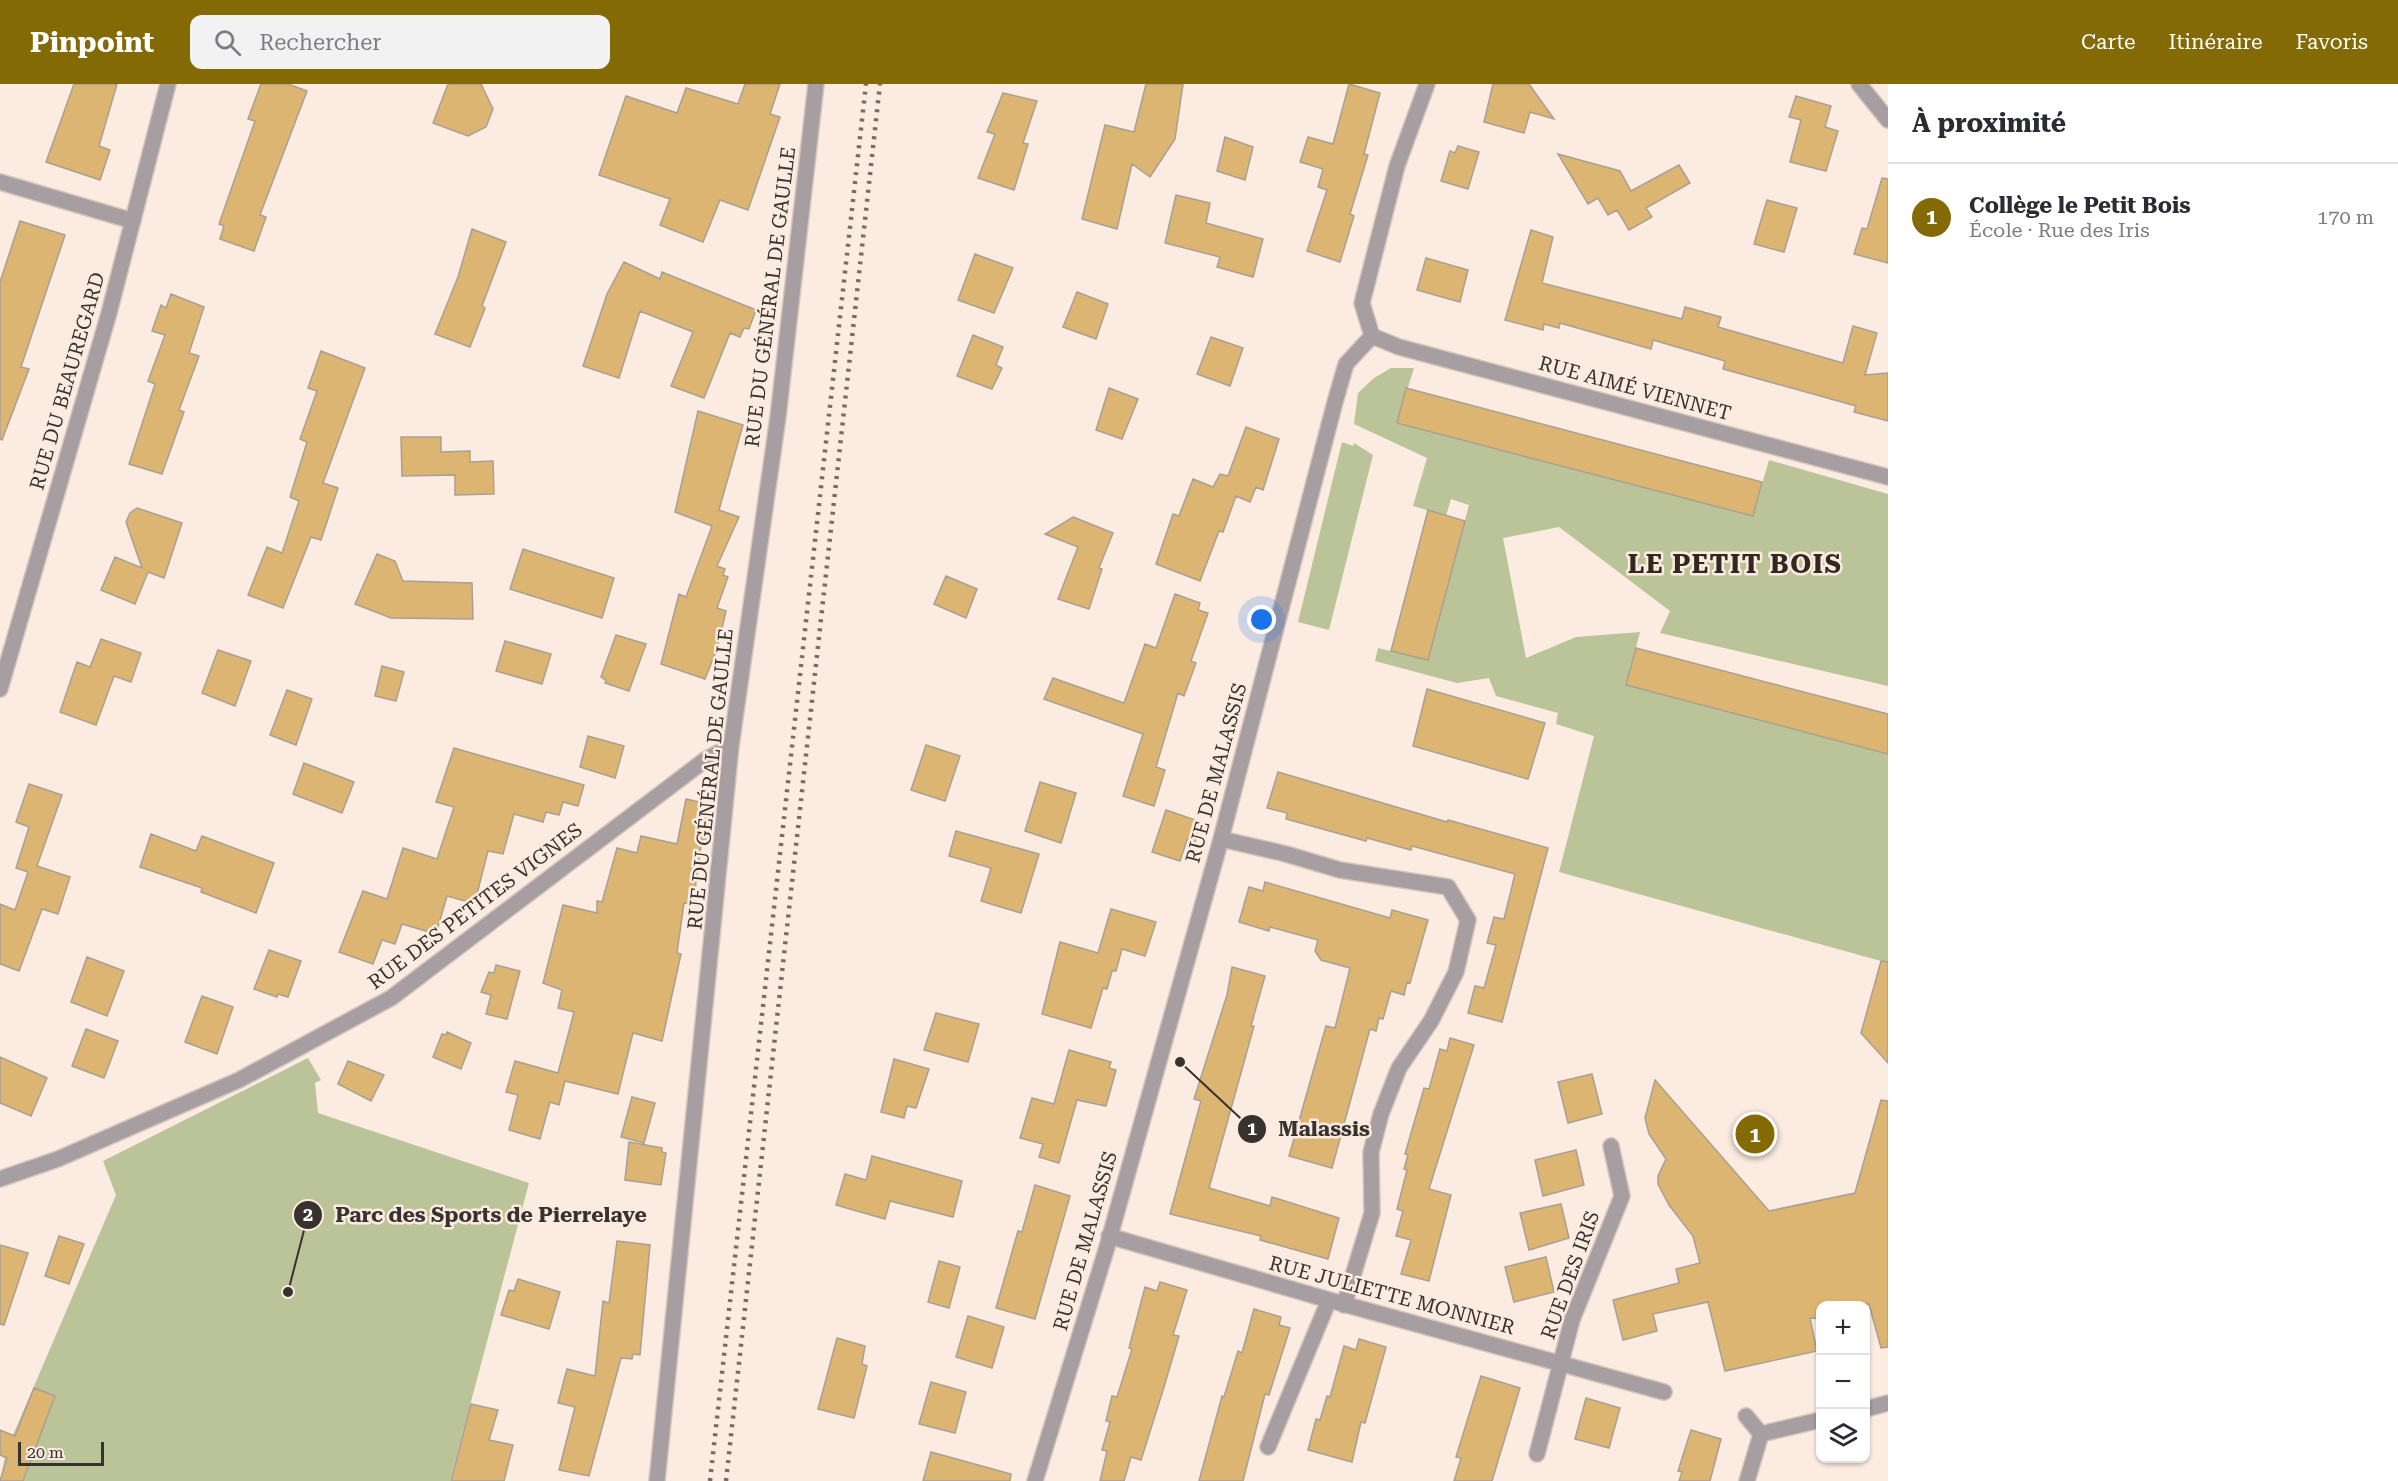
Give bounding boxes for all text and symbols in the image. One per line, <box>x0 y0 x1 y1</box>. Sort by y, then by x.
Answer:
search box <box>190 15 610 69</box>
text: Pinpoint <box>30 26 154 59</box>
icon: search <box>211 26 244 59</box>
text: Rechercher <box>259 30 381 55</box>
text: Carte <box>2081 30 2136 54</box>
text: Itinéraire <box>2169 30 2263 54</box>
text: Favoris <box>2296 30 2368 54</box>
text: À proximité <box>1912 108 2066 138</box>
street label: RUE DU GÉNÉRAL DE GAULLE <box>740 145 800 449</box>
text: Collège le Petit Bois <box>1969 193 2191 218</box>
text: 1 <box>1926 205 1937 229</box>
text: 170 m <box>2317 205 2374 229</box>
text: École · Rue des Iris <box>1969 218 2150 242</box>
street label: RUE DU BEAUREGARD <box>24 269 110 493</box>
street label: RUE AIMÉ VIENNET <box>1536 351 1734 425</box>
district label: LE PETIT BOIS <box>1628 549 1842 579</box>
your location <box>1247 605 1276 634</box>
street label: RUE DU GÉNÉRAL DE GAULLE <box>682 627 738 931</box>
street label: RUE DE MALASSIS <box>1180 680 1252 866</box>
street label: RUE DES PETITES VIGNES <box>363 818 587 994</box>
callout: Malassis <box>1237 1109 1382 1148</box>
pin: 1 <box>1736 1112 1774 1156</box>
text: Malassis <box>1278 1117 1370 1141</box>
text: 1 <box>1247 1118 1257 1139</box>
street label: RUE DE MALASSIS <box>1048 1149 1122 1333</box>
callout: Parc des Sports de Pierrelaye <box>293 1195 659 1234</box>
text: Parc des Sports de Pierrelaye <box>335 1203 647 1227</box>
text: 2 <box>303 1204 313 1225</box>
street label: RUE DES IRIS <box>1536 1208 1604 1342</box>
street label: RUE JULIETTE MONNIER <box>1266 1251 1518 1339</box>
map controls <box>1816 1301 1870 1463</box>
button: + <box>1816 1301 1870 1355</box>
button: − <box>1816 1355 1870 1409</box>
button: layers <box>1816 1409 1870 1463</box>
scale bar <box>18 1439 104 1466</box>
text: 20 m <box>27 1443 64 1462</box>

